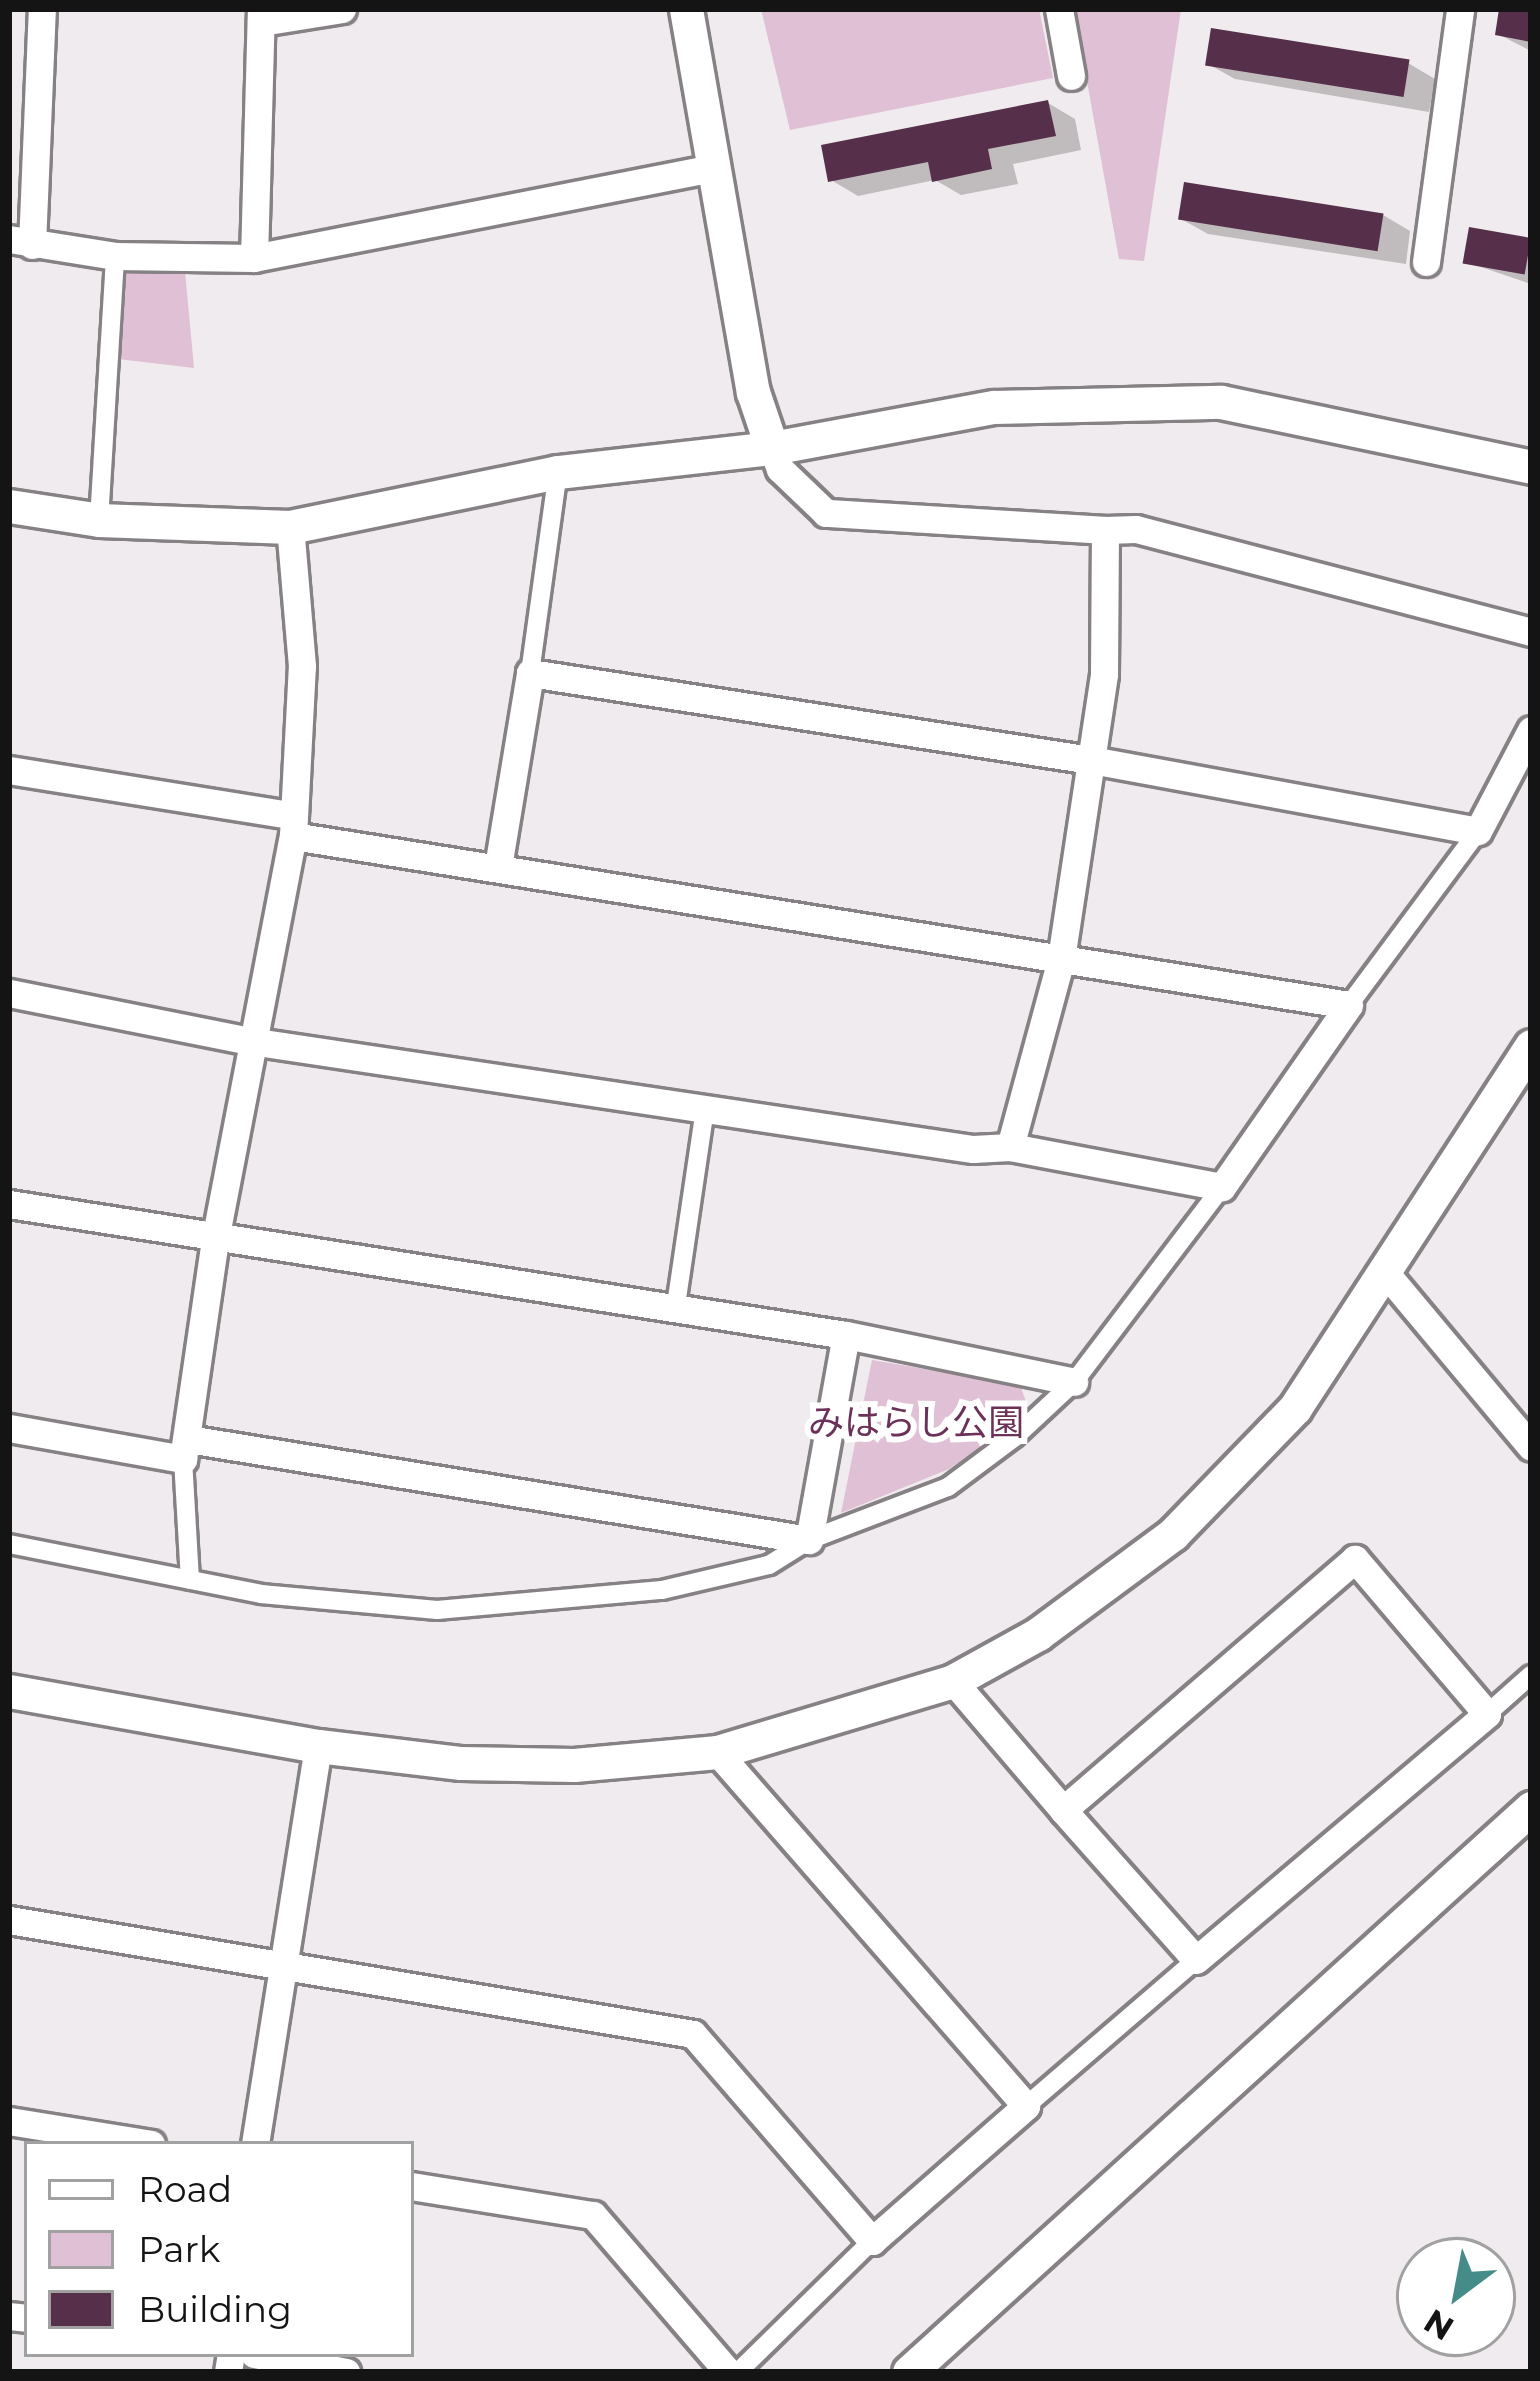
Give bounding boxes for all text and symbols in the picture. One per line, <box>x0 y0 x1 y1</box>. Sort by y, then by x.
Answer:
park label: みはらし公園 <box>808 1401 1024 1445</box>
legend <box>24 2141 414 2357</box>
text: Road <box>138 2167 232 2211</box>
text: Park <box>138 2227 220 2271</box>
north arrow <box>1396 2237 1516 2357</box>
text: Building <box>138 2287 292 2331</box>
text: N <box>1417 2301 1460 2349</box>

